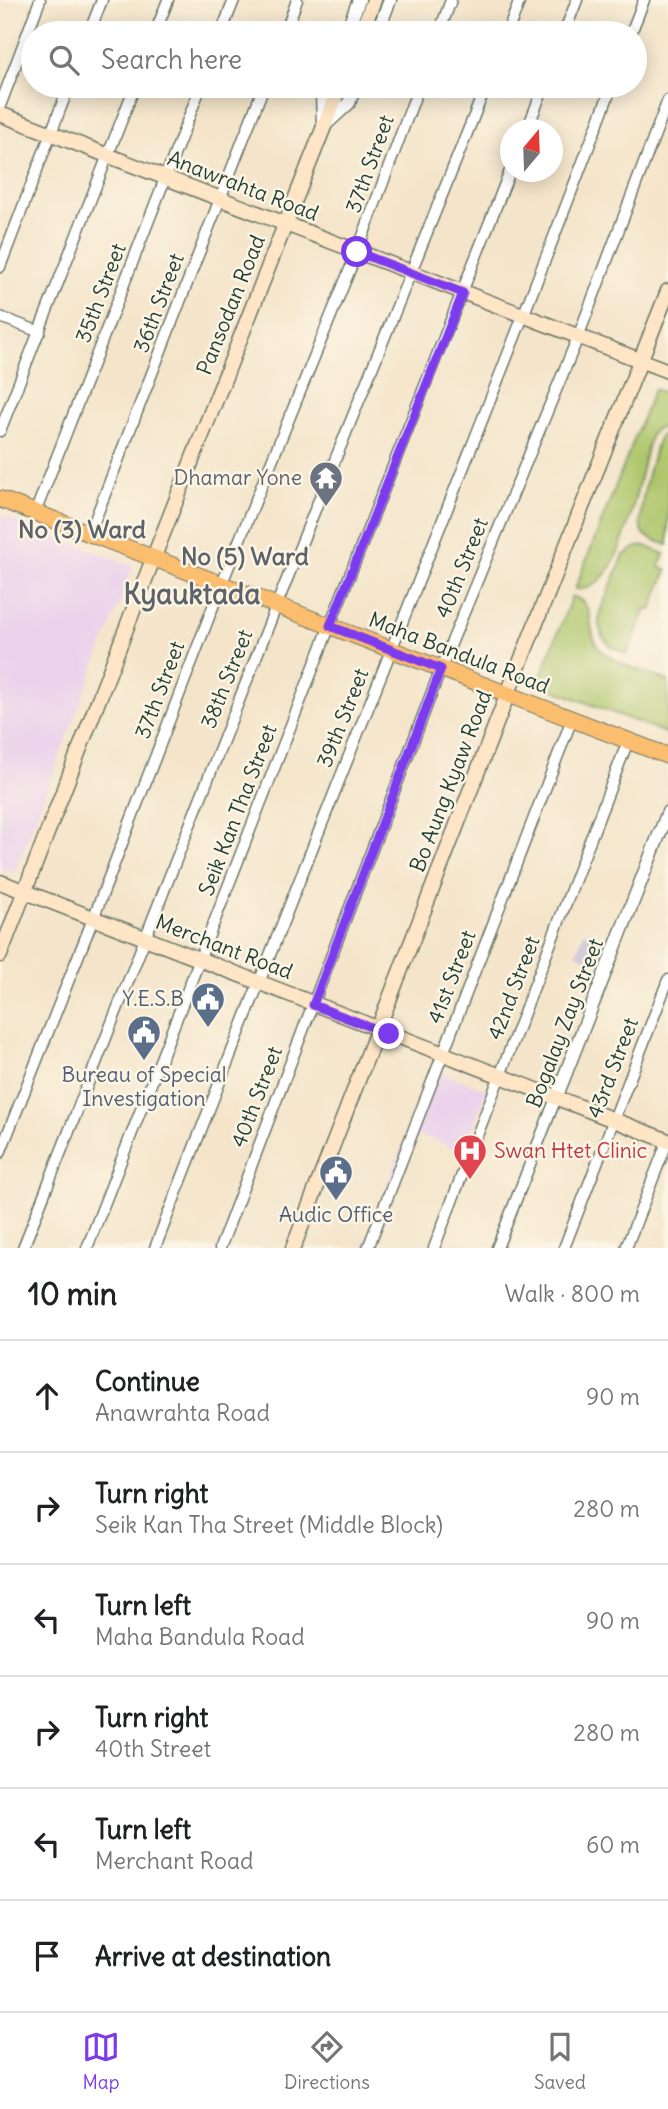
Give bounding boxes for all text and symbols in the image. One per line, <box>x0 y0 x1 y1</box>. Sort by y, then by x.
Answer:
search box <box>21 21 647 98</box>
icon: search <box>45 41 83 79</box>
text: Search here <box>101 43 242 76</box>
street label: 37th Street <box>339 111 400 217</box>
north arrow <box>500 119 563 182</box>
street label: Anawrahta Road <box>164 144 323 227</box>
street label: Pansodan Road <box>190 231 271 379</box>
route start <box>341 236 372 267</box>
street label: 35th Street <box>69 239 132 346</box>
street label: 36th Street <box>127 249 190 356</box>
temple icon: Dhamar Yone <box>307 459 345 508</box>
place label: Dhamar Yone <box>174 464 302 491</box>
district label: No (3) Ward <box>18 514 146 544</box>
street label: 40th Street <box>429 514 494 622</box>
district label: No (5) Ward <box>181 541 309 571</box>
district label: Kyauktada <box>123 576 261 612</box>
street label: Maha Bandula Road <box>365 606 553 699</box>
street label: 38th Street <box>194 625 259 732</box>
street label: 37th Street <box>129 637 190 742</box>
street label: 39th Street <box>310 664 375 771</box>
street label: Bo Aung Kyaw Road <box>403 686 498 876</box>
street label: Seik Kan Tha Street <box>192 720 283 899</box>
street label: Merchant Road <box>152 908 297 985</box>
street label: 41st Street <box>421 926 482 1027</box>
street label: 42nd Street <box>481 932 546 1044</box>
street label: Bogalay Zay Street <box>520 934 609 1111</box>
public building icon: Y.E.S.B <box>189 980 227 1029</box>
place label: Y.E.S.B <box>123 985 184 1012</box>
public building icon: Bureau of Special Investigation <box>125 1013 163 1062</box>
street label: 43rd Street <box>581 1014 644 1122</box>
route end <box>373 1018 404 1049</box>
street label: 40th Street <box>225 1042 288 1151</box>
place label: Bureau of Special Investigation <box>61 1061 227 1112</box>
hospital icon: Swan Htet Clinic <box>451 1132 489 1181</box>
place label: Swan Htet Clinic <box>494 1137 647 1164</box>
public building icon: Audic Office <box>317 1153 355 1202</box>
place label: Audic Office <box>279 1201 393 1228</box>
text: 10 min <box>28 1275 117 1313</box>
text: Walk · 800 m <box>505 1279 640 1308</box>
text: Continue <box>95 1365 200 1398</box>
icon: ahead <box>28 1377 66 1415</box>
text: 90 m <box>586 1382 640 1411</box>
text: Anawrahta Road <box>95 1398 270 1427</box>
text: Turn right <box>95 1477 208 1510</box>
icon: right <box>28 1489 66 1527</box>
text: 280 m <box>573 1494 640 1523</box>
text: Seik Kan Tha Street (Middle Block) <box>95 1510 443 1539</box>
text: Turn left <box>95 1589 191 1622</box>
icon: left <box>28 1601 66 1639</box>
text: 90 m <box>586 1606 640 1635</box>
text: Maha Bandula Road <box>95 1622 305 1651</box>
text: Turn right <box>95 1701 208 1734</box>
icon: right <box>28 1713 66 1751</box>
text: 280 m <box>573 1718 640 1747</box>
text: 40th Street <box>95 1734 211 1763</box>
text: Turn left <box>95 1813 191 1846</box>
icon: left <box>28 1825 66 1863</box>
text: 60 m <box>586 1830 640 1859</box>
text: Merchant Road <box>95 1846 253 1875</box>
icon: arrive <box>28 1937 66 1975</box>
text: Arrive at destination <box>95 1940 331 1973</box>
tab: Map <box>82 2028 120 2094</box>
tab: Directions <box>284 2028 370 2094</box>
tab: Saved <box>534 2028 586 2094</box>

